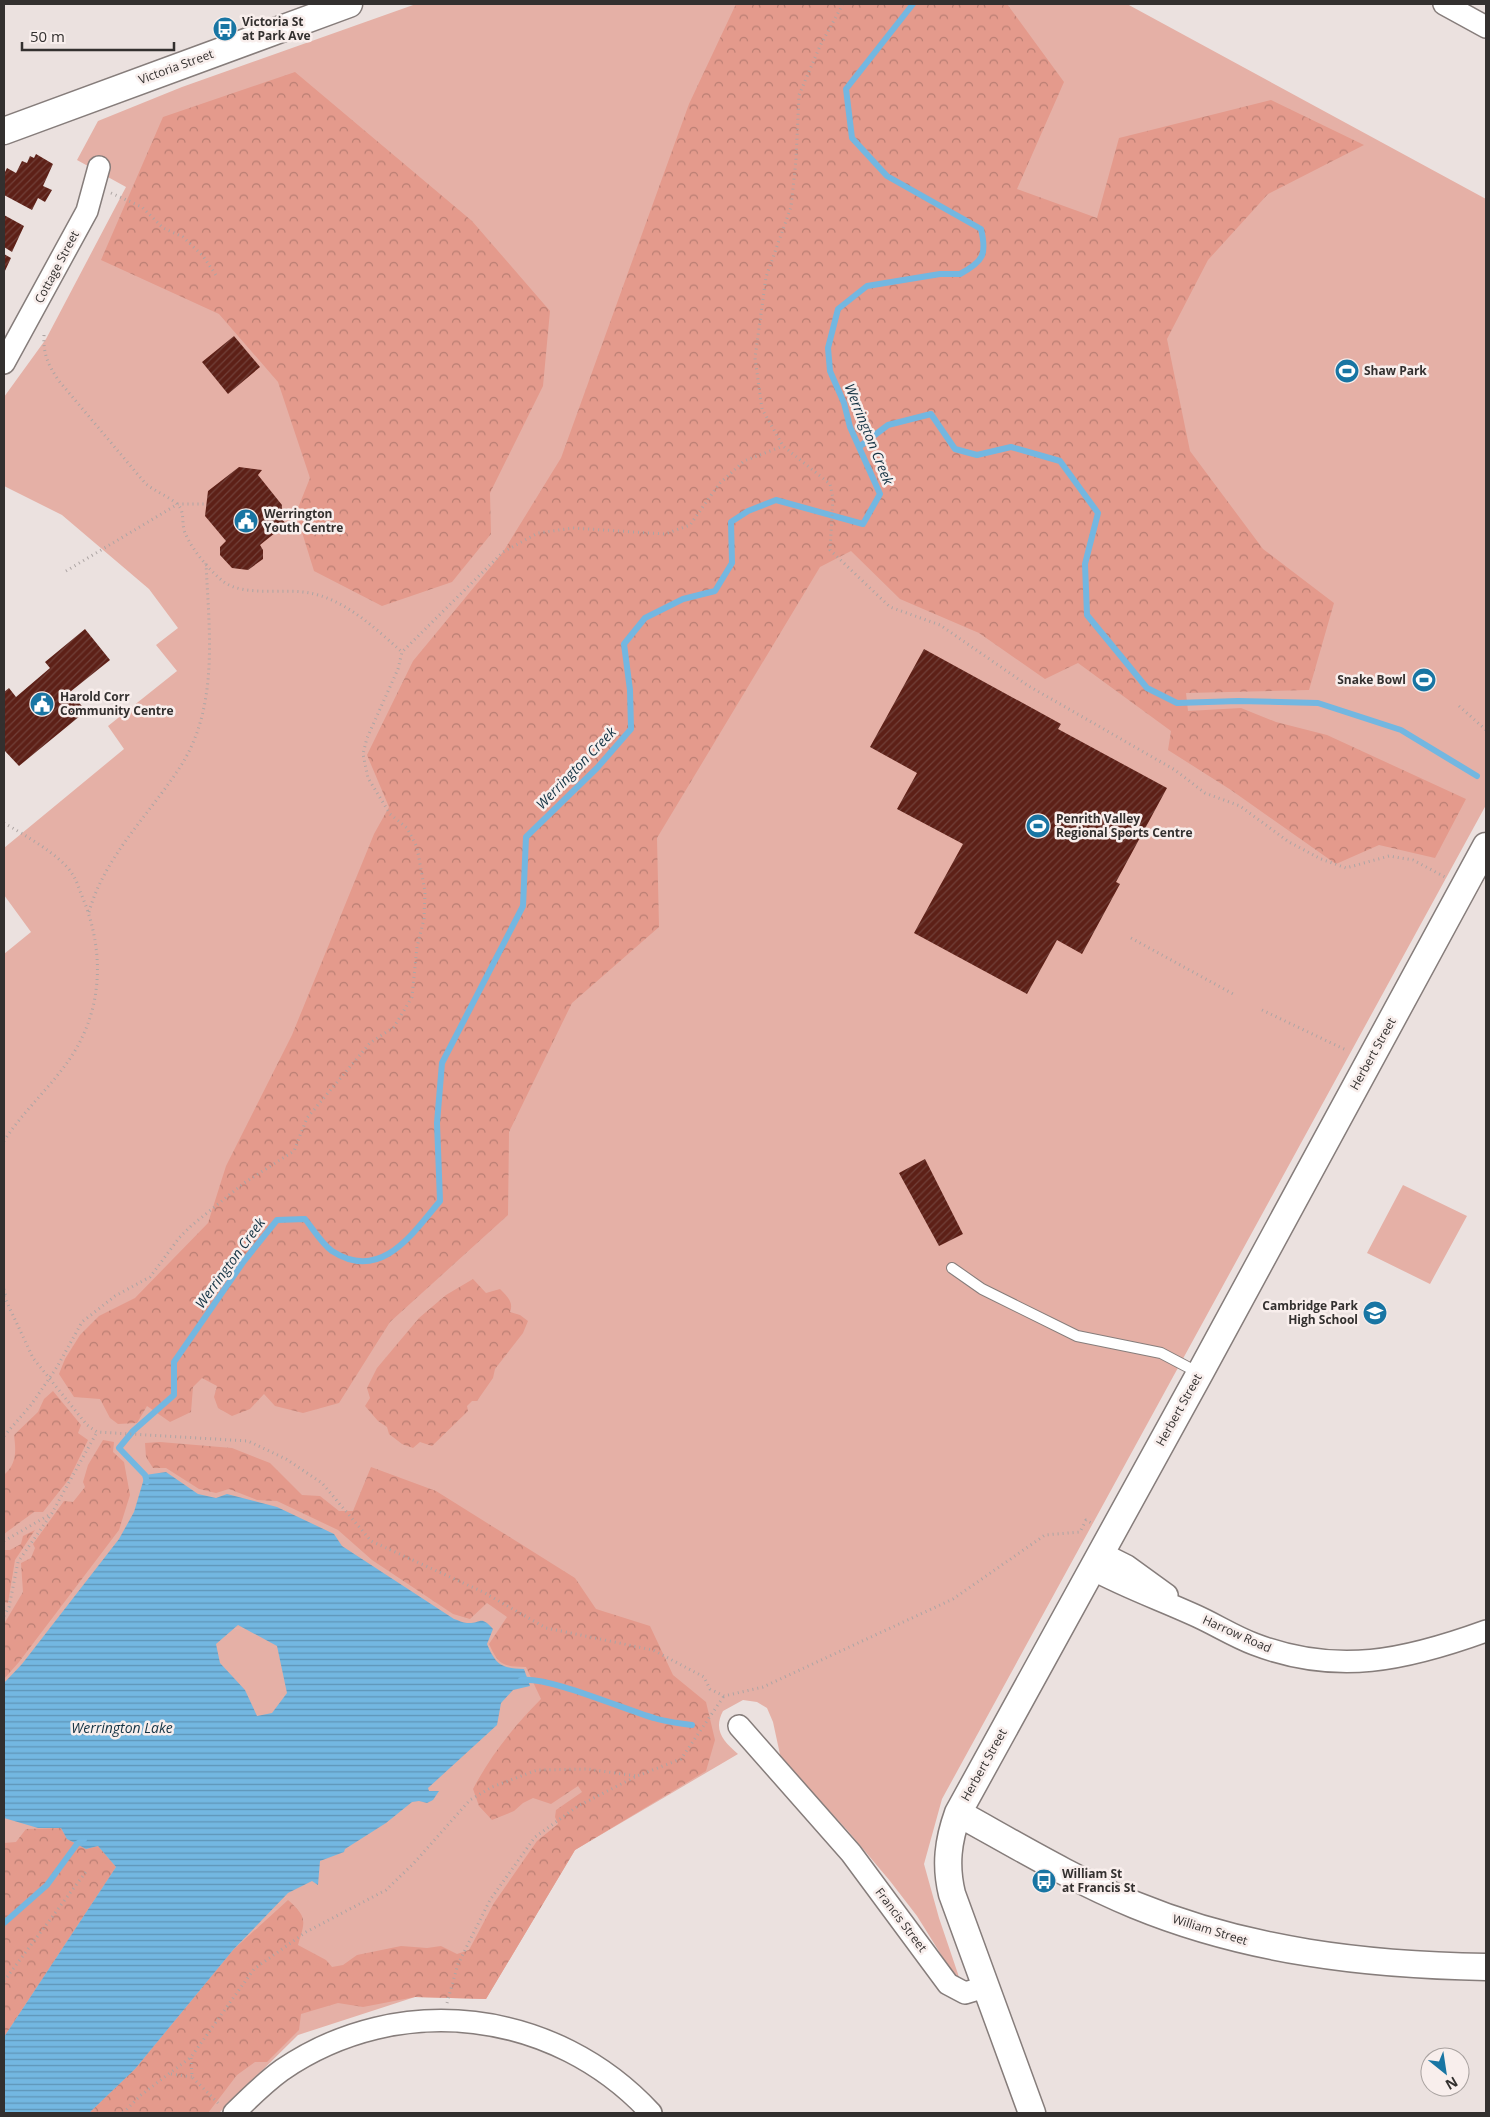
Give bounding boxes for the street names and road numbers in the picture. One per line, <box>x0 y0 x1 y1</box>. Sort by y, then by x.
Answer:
street label: Victoria Street <box>136 45 216 88</box>
street label: Cottage Street <box>30 228 83 306</box>
street label: Herbert Street <box>1346 1014 1399 1093</box>
street label: Herbert Street <box>1152 1370 1205 1449</box>
street label: Harrow Road <box>1200 1611 1274 1656</box>
street label: Herbert Street <box>957 1725 1010 1804</box>
street label: Francis Street <box>872 1884 931 1955</box>
street label: William Street <box>1171 1910 1250 1949</box>

